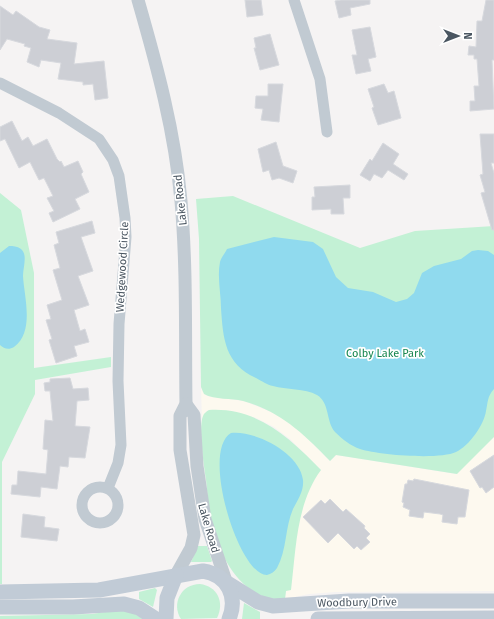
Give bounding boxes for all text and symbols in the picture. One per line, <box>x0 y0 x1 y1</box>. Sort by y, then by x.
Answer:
north arrow <box>438 16 478 56</box>
text: N <box>461 32 474 40</box>
street label: Lake Road <box>171 174 190 226</box>
street label: Wedgewood Circle <box>114 221 131 313</box>
park label: Colby Lake Park <box>346 347 424 360</box>
street label: Lake Road <box>195 502 222 555</box>
street label: Woodbury Drive <box>317 595 397 610</box>

